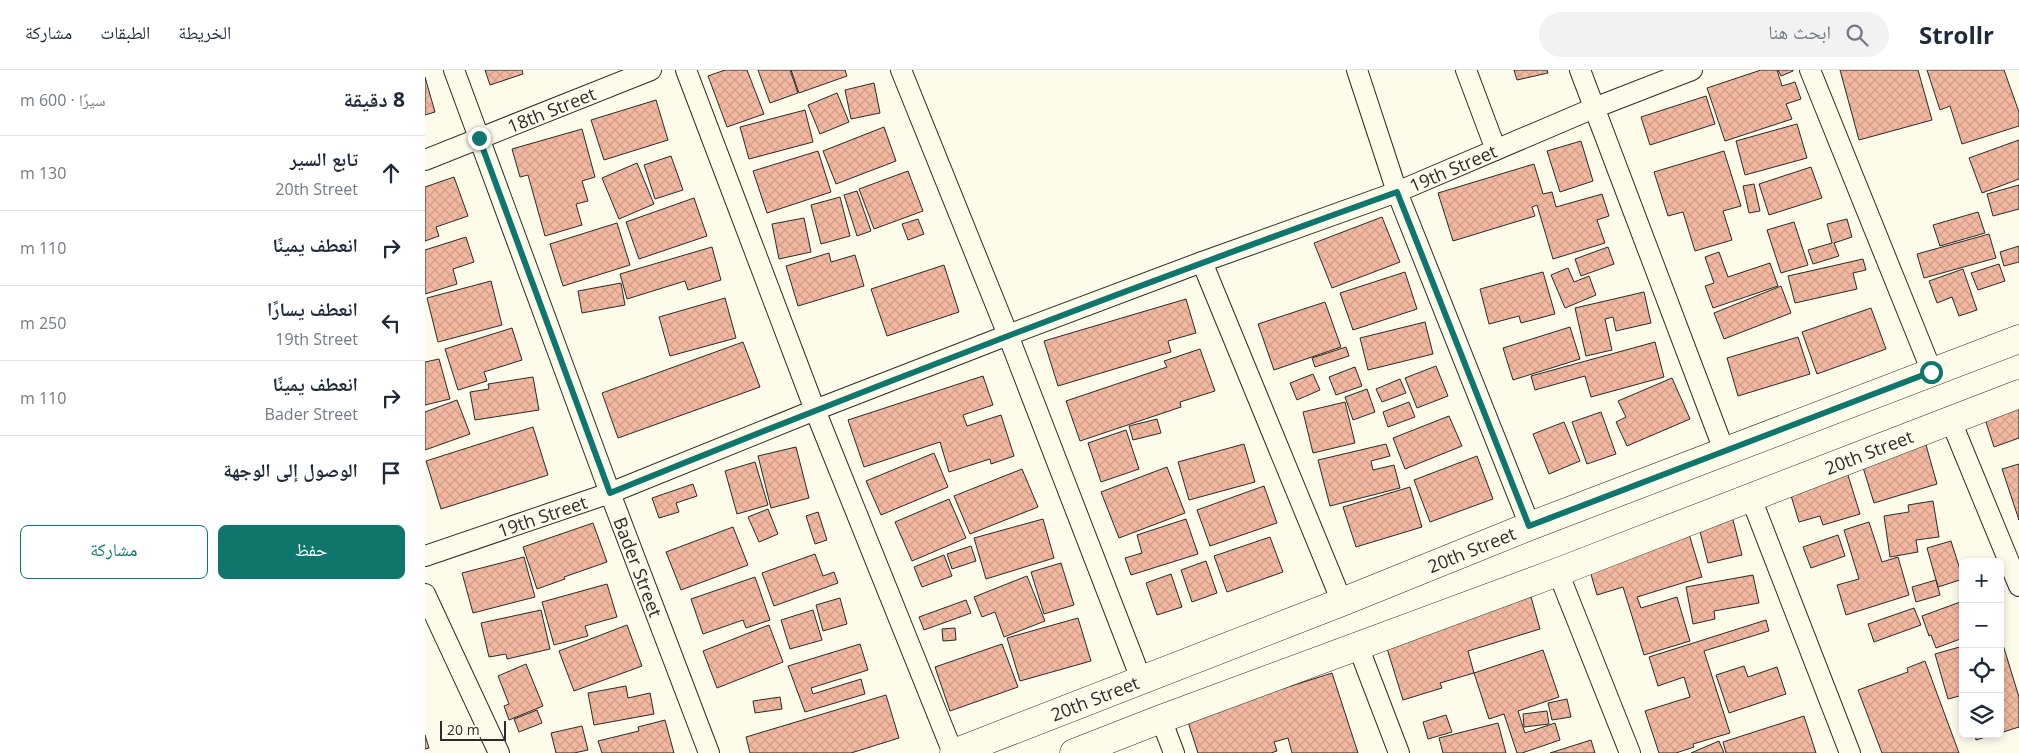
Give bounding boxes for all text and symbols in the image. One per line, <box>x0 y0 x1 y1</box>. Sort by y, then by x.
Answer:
search box <box>1539 12 1889 57</box>
text: Strollr <box>1919 18 1994 51</box>
text: ابحث هنا <box>1768 19 1831 45</box>
text: مشاركة <box>25 20 72 44</box>
text: الطبقات <box>100 20 150 44</box>
text: الخريطة <box>178 20 231 44</box>
icon: search <box>1843 21 1871 49</box>
street label: 18th Street <box>504 81 599 138</box>
text: 8 دقيقة <box>343 85 405 113</box>
text: سيرًا · 600 m <box>20 89 106 111</box>
route end <box>468 127 491 150</box>
street label: 19th Street <box>1405 139 1501 197</box>
text: تابع السير <box>290 146 358 172</box>
icon: ahead <box>377 159 405 187</box>
text: 130 m <box>20 162 66 184</box>
text: 20th Street <box>275 178 358 200</box>
text: انعطف يمينًا <box>272 232 358 258</box>
icon: right <box>377 234 405 262</box>
text: 110 m <box>20 237 66 259</box>
text: انعطف يسارًا <box>267 296 358 322</box>
icon: left <box>377 309 405 337</box>
text: 250 m <box>20 312 66 334</box>
text: 19th Street <box>275 328 358 350</box>
route start <box>1920 361 1943 384</box>
text: انعطف يمينًا <box>272 371 358 397</box>
icon: right <box>377 384 405 412</box>
text: 110 m <box>20 387 66 409</box>
text: Bader Street <box>265 403 358 425</box>
street label: 20th Street <box>1821 424 1917 480</box>
text: الوصول إلى الوجهة <box>223 457 358 483</box>
icon: arrive <box>377 459 405 487</box>
street label: 19th Street <box>494 490 590 542</box>
street label: Bader Street <box>608 514 668 620</box>
street label: 20th Street <box>1424 521 1519 578</box>
button: مشاركة <box>20 525 208 579</box>
button: حفظ <box>218 525 405 579</box>
map controls <box>1959 558 2004 738</box>
button: + <box>1959 558 2004 603</box>
button: − <box>1959 603 2004 648</box>
button: locate <box>1959 648 2004 693</box>
street label: 20th Street <box>1047 670 1142 726</box>
button: layers <box>1959 693 2004 738</box>
scale bar <box>440 718 506 741</box>
text: 20 m <box>447 720 480 739</box>

